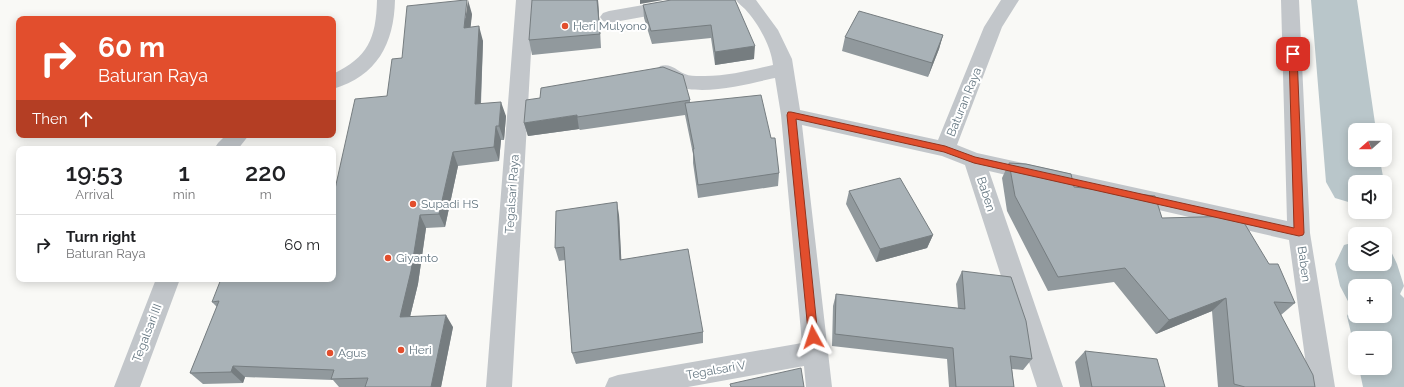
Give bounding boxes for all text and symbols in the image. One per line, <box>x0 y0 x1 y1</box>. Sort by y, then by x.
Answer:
place label: Heri Mulyono <box>573 19 647 33</box>
marker: Heri Mulyono <box>560 21 570 31</box>
text: 60 m <box>98 31 165 64</box>
icon: right <box>32 32 84 84</box>
pin <box>1276 37 1310 71</box>
icon: arrive <box>1282 43 1304 65</box>
text: Baturan Raya <box>98 65 208 86</box>
street label: Baturan Raya <box>944 65 984 139</box>
icon: ahead <box>75 108 97 130</box>
text: Then <box>32 110 67 128</box>
north arrow <box>1348 123 1392 167</box>
map controls <box>1348 123 1392 375</box>
street label: Tegalsari Raya <box>502 154 522 234</box>
text: 19:53 <box>66 158 123 187</box>
text: 1 <box>178 158 190 187</box>
text: 220 <box>245 158 286 187</box>
street label: Baben <box>974 175 998 213</box>
button: sound <box>1348 175 1392 219</box>
text: Arrival <box>75 187 114 202</box>
text: min <box>173 187 195 202</box>
text: m <box>260 187 272 202</box>
place label: Supadi HS <box>421 197 479 211</box>
marker: Supadi HS <box>408 199 418 209</box>
button: layers <box>1348 227 1392 271</box>
text: Turn right <box>66 228 136 246</box>
icon: right <box>32 234 54 256</box>
text: 60 m <box>284 236 320 254</box>
street label: Baben <box>1295 245 1313 283</box>
text: Baturan Raya <box>66 246 146 261</box>
place label: Giyanto <box>396 251 438 265</box>
marker: Giyanto <box>383 253 393 263</box>
button: + <box>1348 279 1392 323</box>
street label: Tegalsari III <box>129 302 165 364</box>
position arrow <box>792 316 834 358</box>
button: − <box>1348 331 1392 375</box>
place label: Heri <box>409 343 432 357</box>
marker: Heri <box>396 345 406 355</box>
place label: Agus <box>338 346 366 360</box>
marker: Agus <box>325 348 335 358</box>
street label: Tegalsari V <box>685 358 747 382</box>

